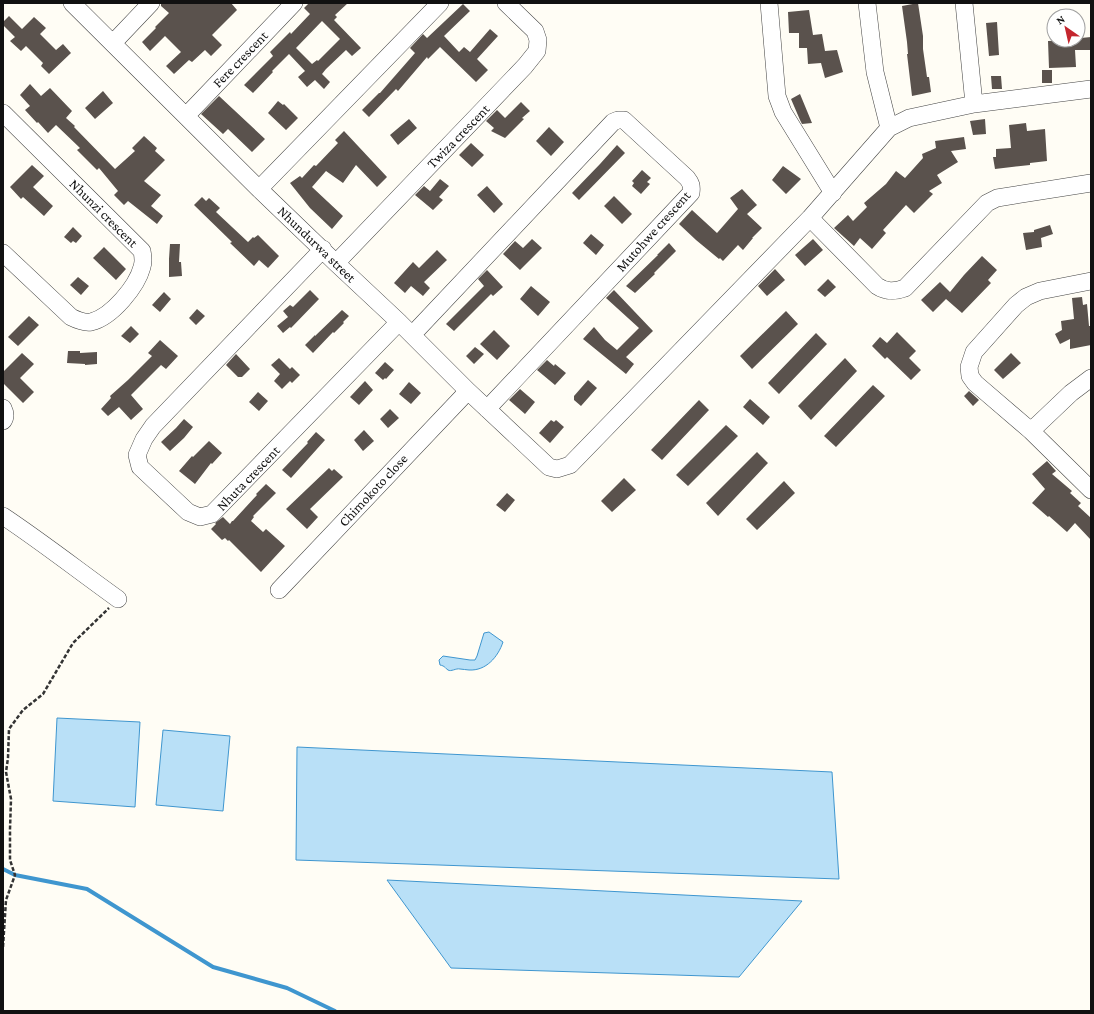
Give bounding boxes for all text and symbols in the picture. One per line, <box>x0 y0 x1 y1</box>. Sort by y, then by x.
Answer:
north arrow <box>1046 8 1086 48</box>
text: N <box>1054 12 1067 27</box>
street label: Fere crescent <box>209 27 271 91</box>
street label: Twiza crescent <box>423 100 493 171</box>
street label: Nhunzi crescent <box>66 175 142 251</box>
street label: Mutohwe crescent <box>613 187 694 275</box>
street label: Nhundurwa street <box>275 203 360 286</box>
street label: Nhuta crescent <box>213 442 283 514</box>
street label: Chimokoto close <box>335 450 411 530</box>

